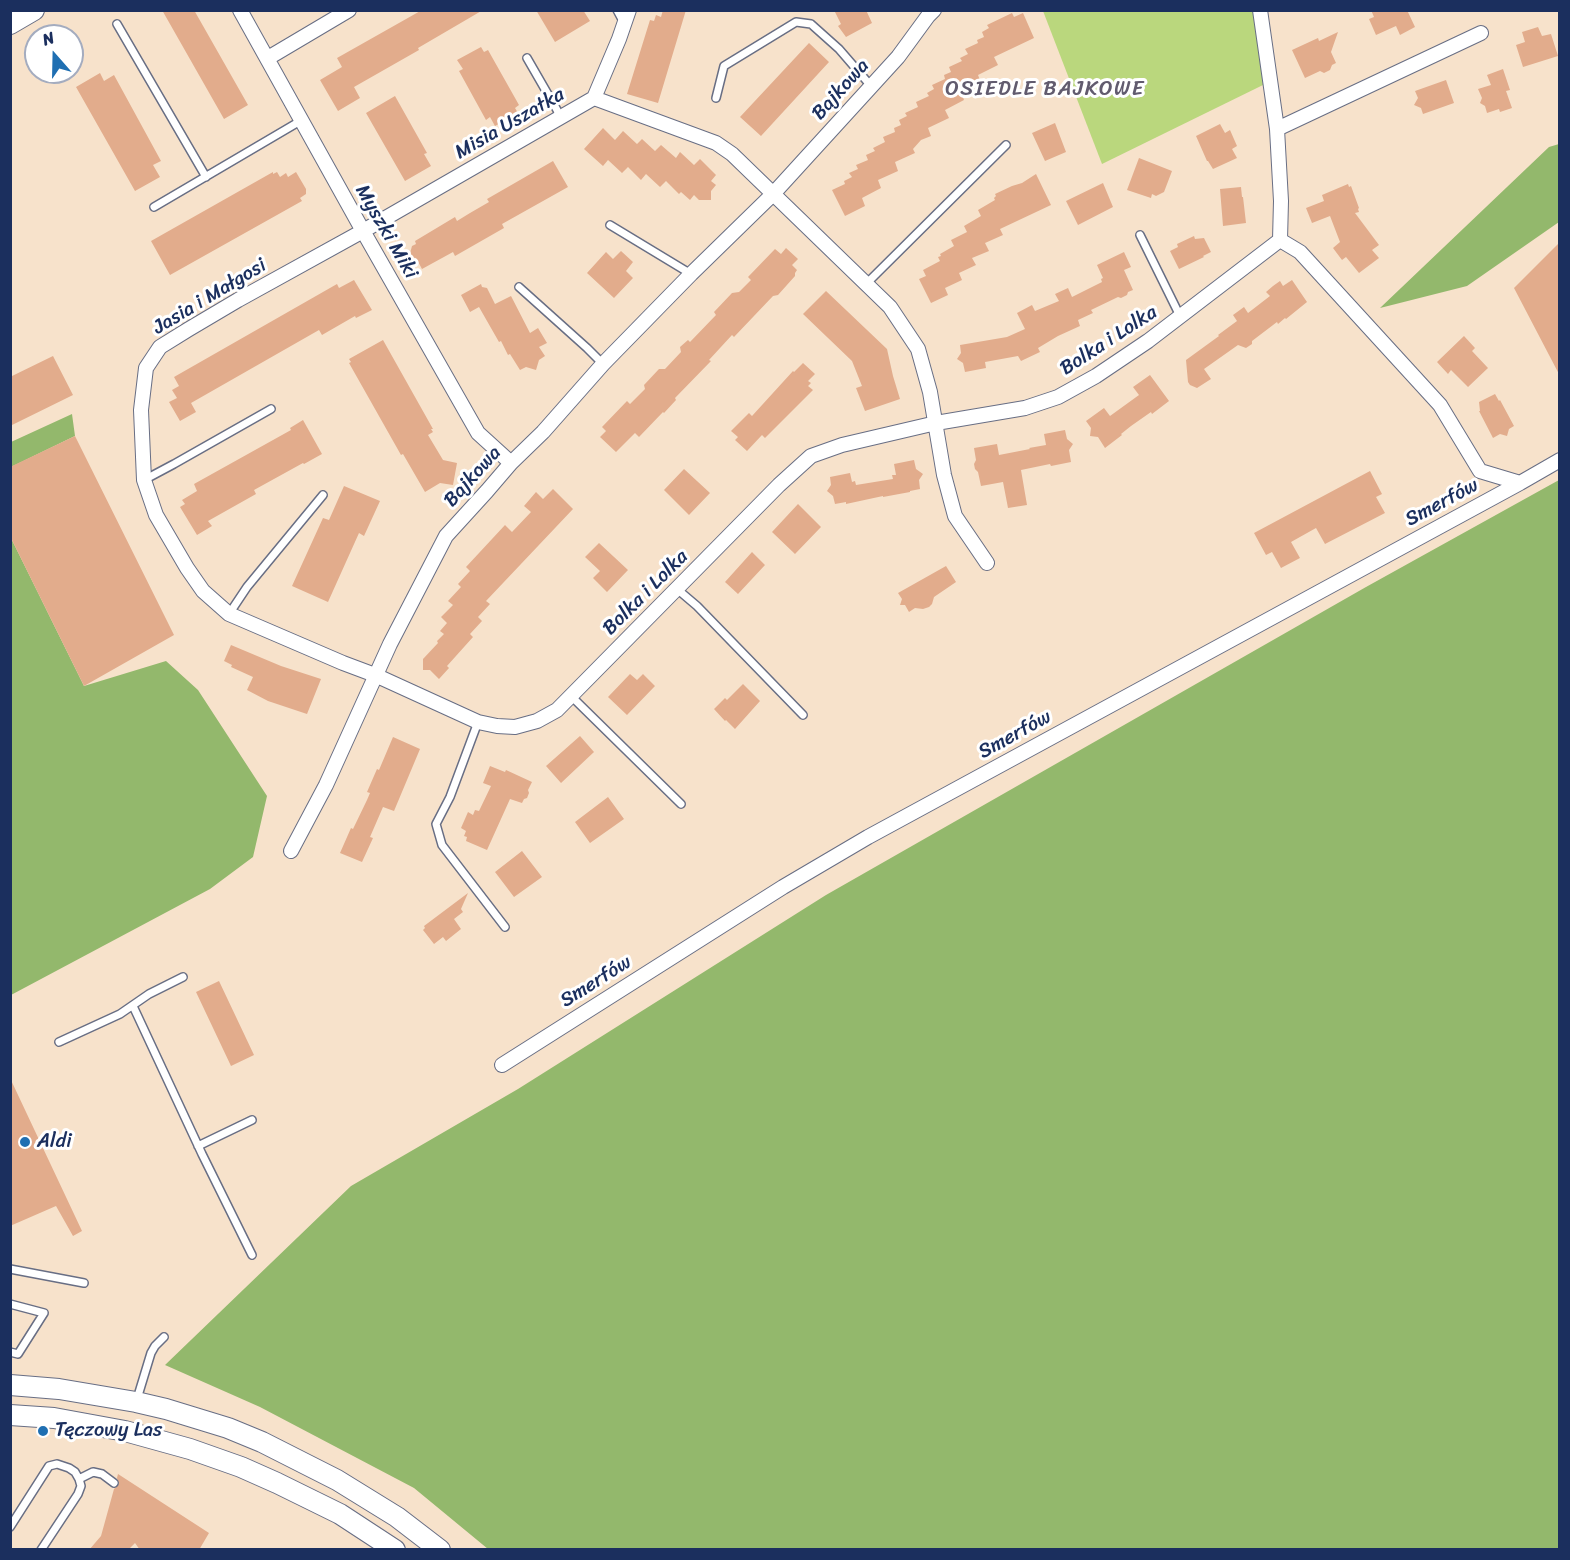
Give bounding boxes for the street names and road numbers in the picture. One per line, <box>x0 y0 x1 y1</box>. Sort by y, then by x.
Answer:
street label: Bajkowa <box>807 55 875 125</box>
street label: Misia Uszatka <box>451 83 569 165</box>
street label: Myszki Miki <box>349 181 423 283</box>
street label: Jasia i Małgosi <box>149 254 271 340</box>
street label: Bolka i Lolka <box>1056 301 1162 381</box>
street label: Bajkowa <box>439 442 507 512</box>
street label: Smerfów <box>1401 474 1483 532</box>
street label: Bolka i Lolka <box>598 545 694 641</box>
street label: Smerfów <box>975 705 1055 765</box>
street label: Smerfów <box>556 951 636 1013</box>

